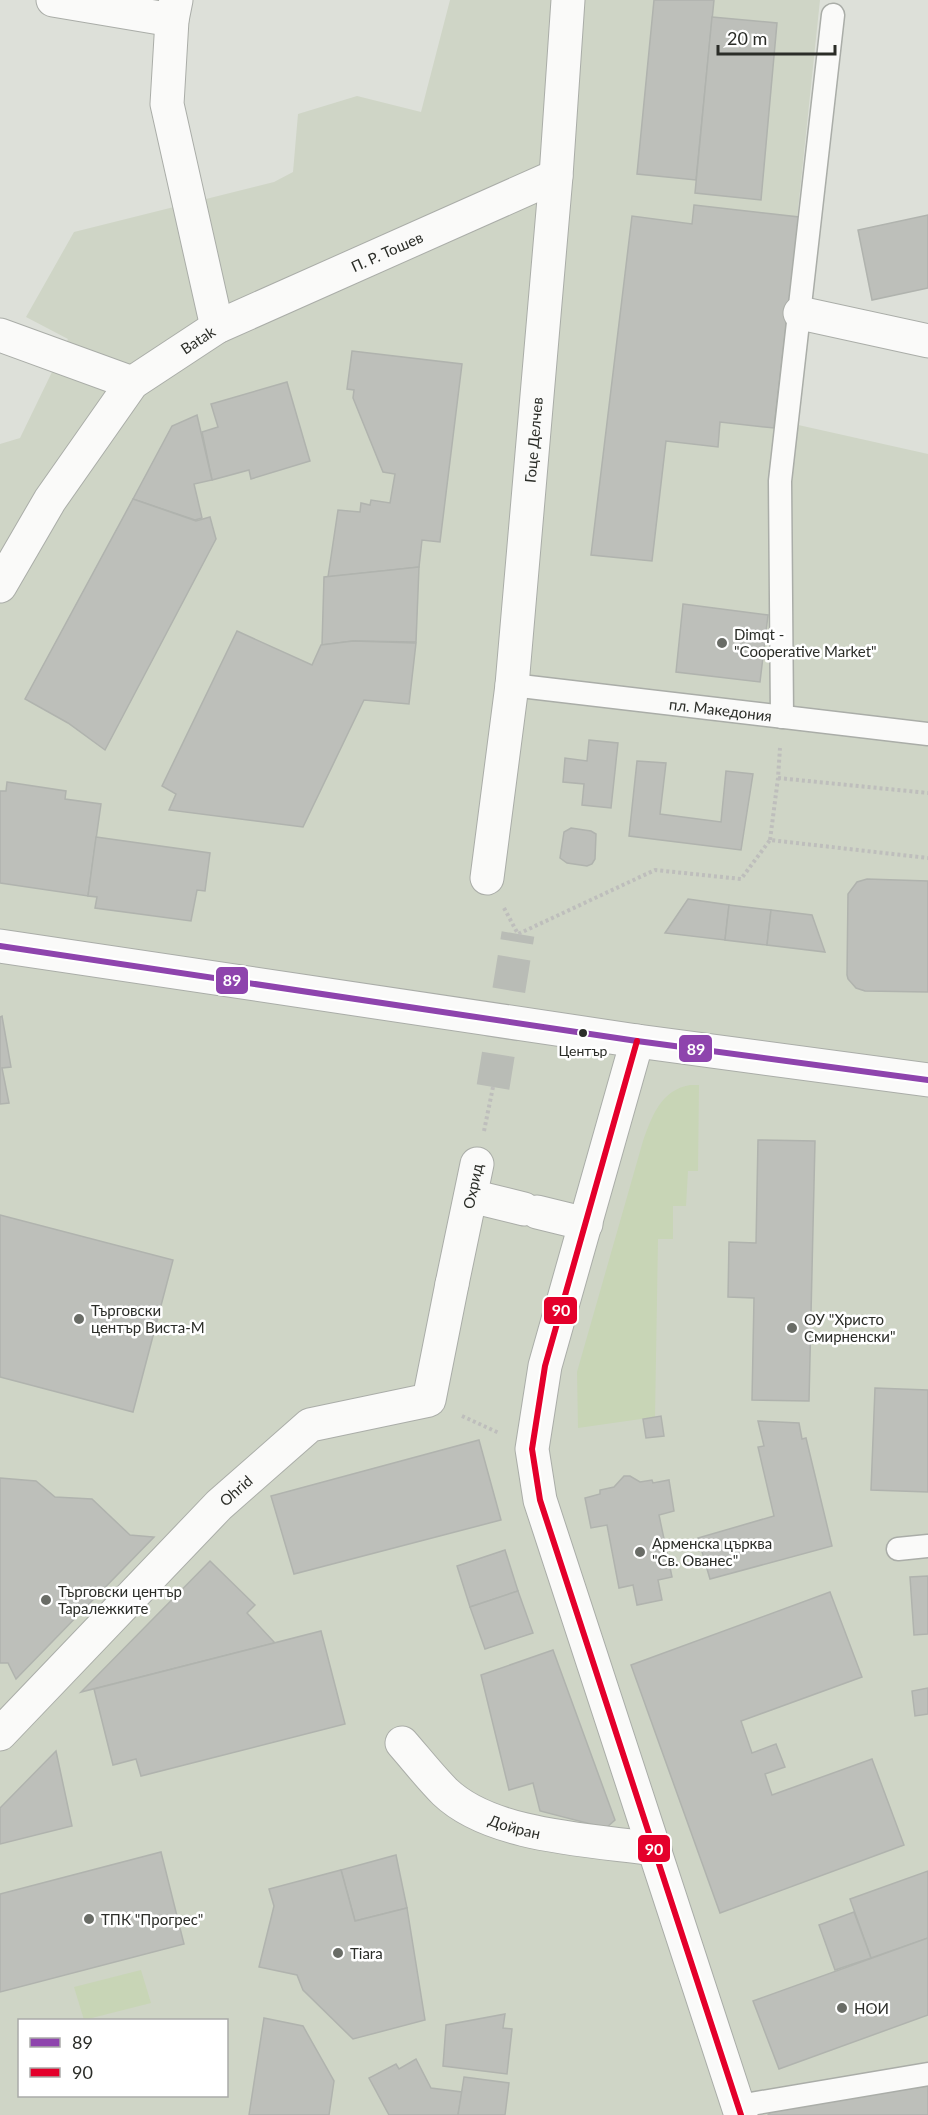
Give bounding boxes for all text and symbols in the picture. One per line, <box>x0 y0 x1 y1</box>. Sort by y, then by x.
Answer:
scale bar <box>718 18 835 56</box>
text: 20 m <box>727 27 767 49</box>
street label: П. Р. Тошев <box>348 228 425 275</box>
street label: Batak <box>177 322 219 358</box>
street label: Гоце Делчев <box>521 396 546 483</box>
place label: Dimqt - "Cooperative Market" <box>734 625 877 660</box>
marker: Dimqt - "Cooperative Market" <box>715 636 729 650</box>
street label: пл. Македония <box>668 695 773 725</box>
line badge: 89 <box>215 966 249 995</box>
text: 89 <box>223 970 241 989</box>
marker: Център <box>577 1027 589 1039</box>
line badge: 89 <box>678 1034 713 1063</box>
text: 89 <box>687 1039 705 1058</box>
place label: Център <box>559 1042 608 1059</box>
street label: Охрид <box>459 1162 486 1210</box>
line badge: 90 <box>543 1296 578 1325</box>
text: 90 <box>552 1300 570 1319</box>
place label: Търговски център Виста-М <box>91 1301 205 1336</box>
place label: ОУ "Христо Смирненски" <box>804 1310 896 1345</box>
marker: Търговски център Виста-М <box>72 1312 86 1326</box>
marker: ОУ "Христо Смирненски" <box>785 1321 799 1335</box>
street label: Ohrid <box>216 1471 256 1510</box>
place label: Арменска църква "Св. Ованес" <box>652 1534 772 1569</box>
marker: Арменска църква "Св. Ованес" <box>633 1545 647 1559</box>
place label: Търговски център Таралежките <box>58 1582 182 1617</box>
marker: Търговски център Таралежките <box>39 1593 53 1607</box>
street label: Дойран <box>486 1810 542 1842</box>
line badge: 90 <box>637 1834 671 1863</box>
text: 90 <box>645 1839 663 1858</box>
place label: ТПК "Прогрес" <box>101 1910 203 1928</box>
marker: ТПК "Прогрес" <box>82 1912 96 1926</box>
place label: Tiara <box>350 1944 383 1962</box>
marker: Tiara <box>331 1946 345 1960</box>
place label: НОИ <box>854 1999 889 2017</box>
marker: НОИ <box>835 2001 849 2015</box>
legend <box>18 2019 228 2097</box>
text: 89 <box>72 2031 93 2053</box>
text: 90 <box>72 2061 93 2083</box>

